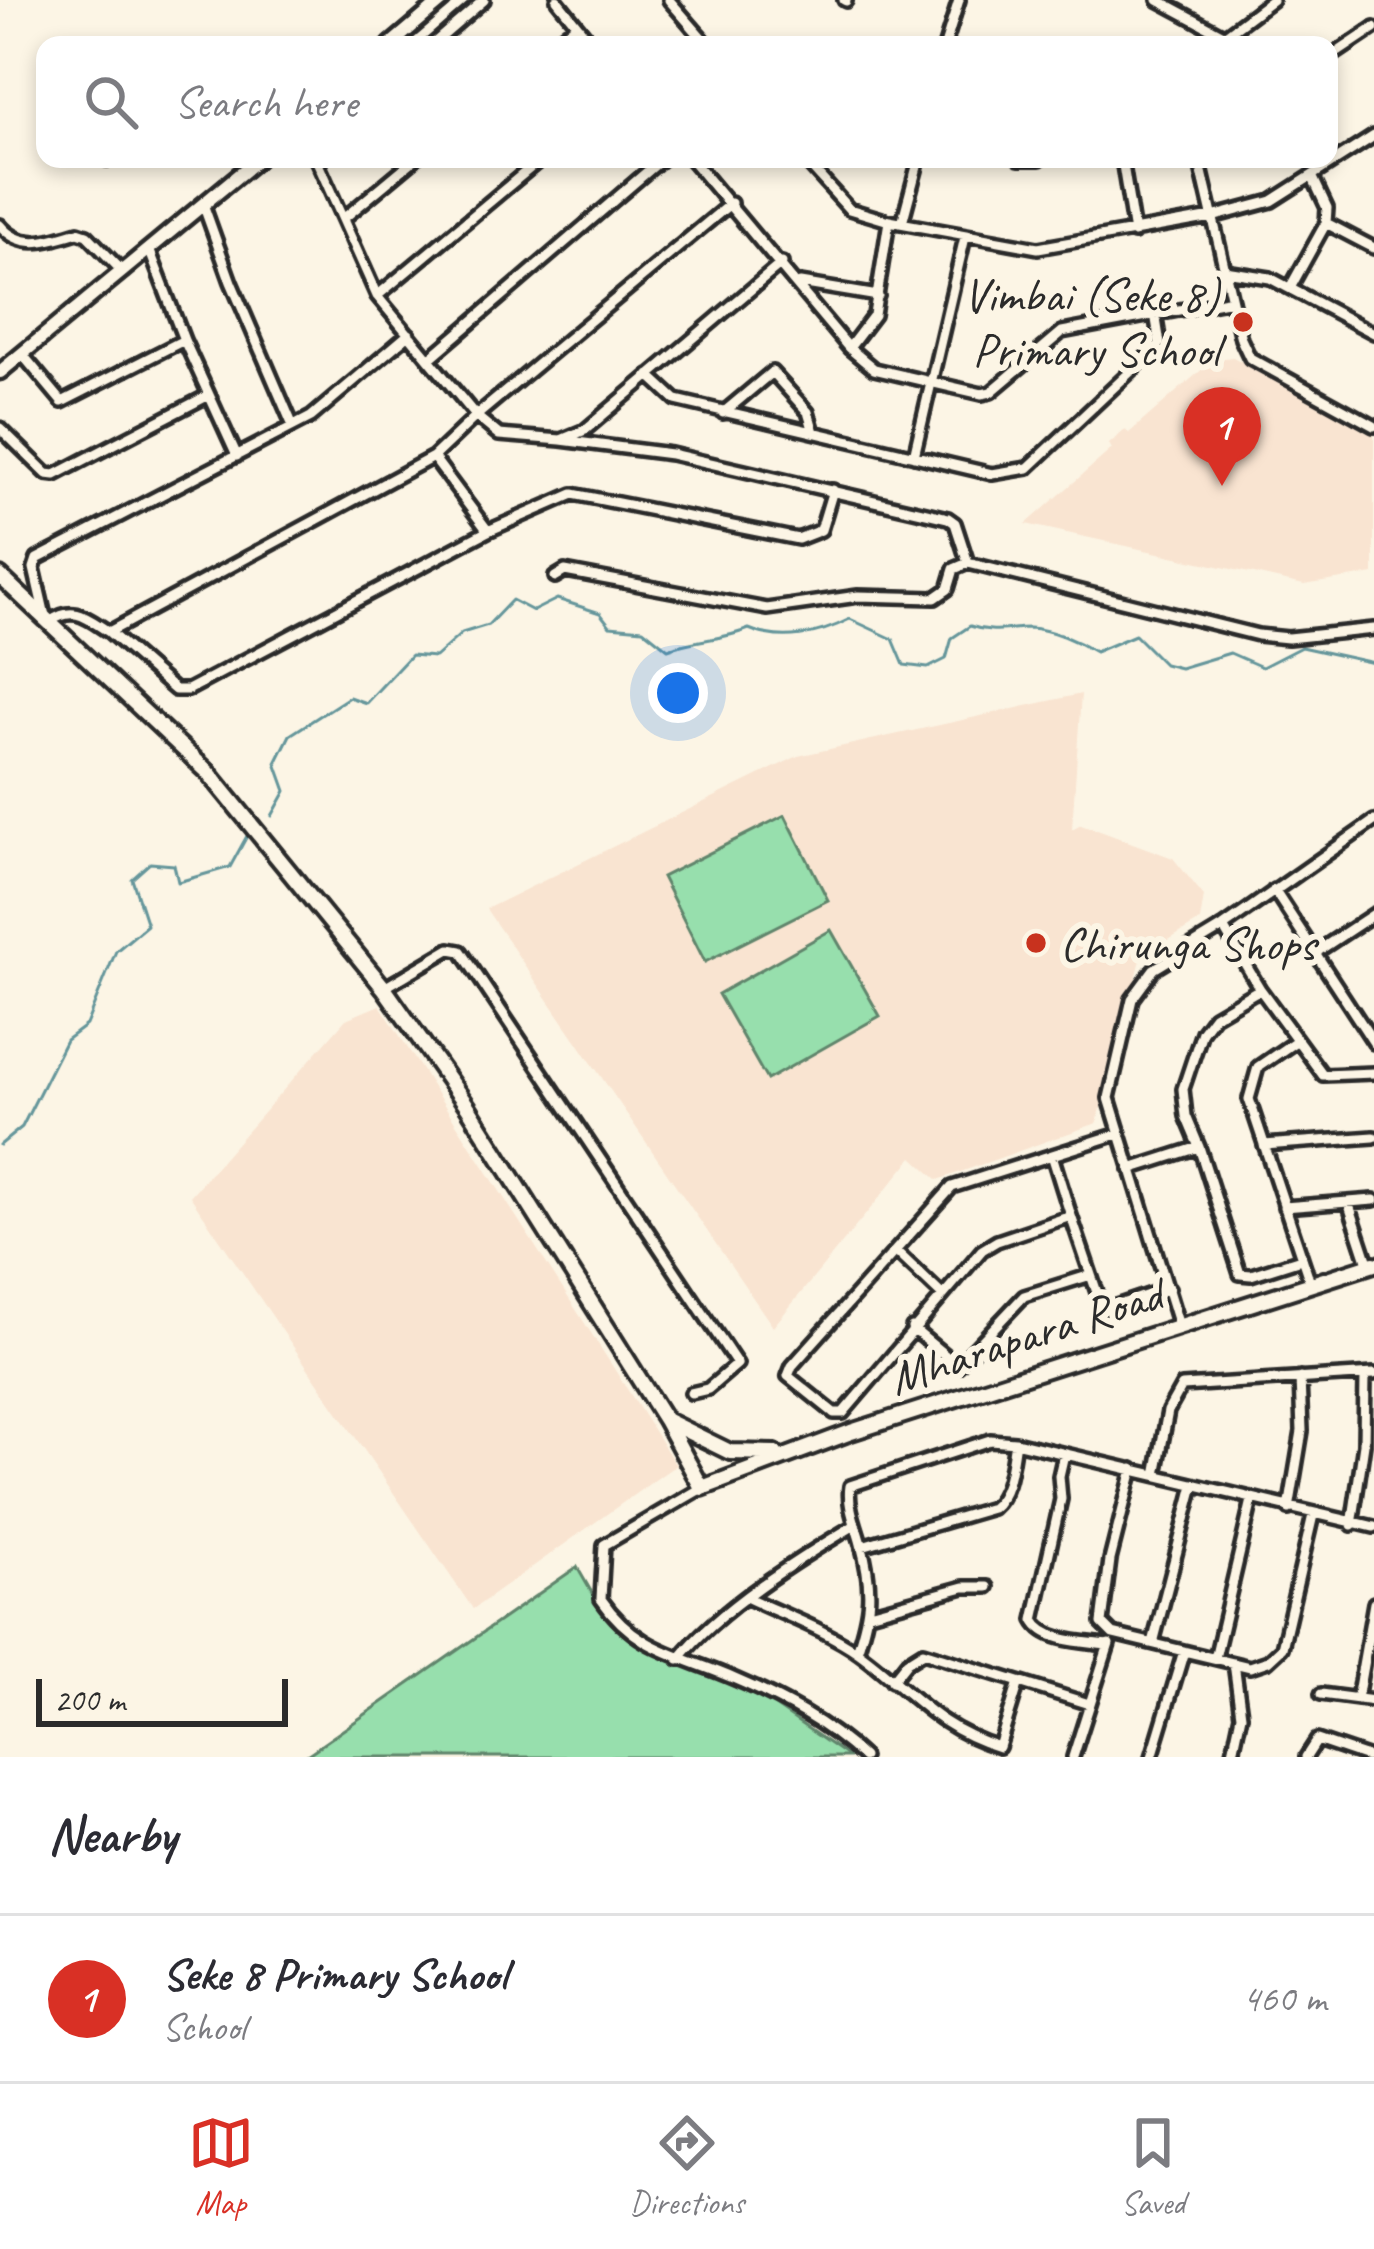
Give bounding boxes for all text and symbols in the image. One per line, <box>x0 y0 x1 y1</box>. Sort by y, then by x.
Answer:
search box <box>36 36 1338 168</box>
icon: search <box>78 69 144 135</box>
text: Search here <box>174 74 357 131</box>
place label: Vimbai (Seke 8) Primary School <box>963 265 1227 380</box>
marker: Vimbai (Seke 8) Primary School <box>1230 309 1256 335</box>
pin: 1 <box>1183 387 1261 486</box>
your location <box>648 663 708 723</box>
place label: Chirunga Shops <box>1060 914 1320 974</box>
marker: Chirunga Shops <box>1023 930 1049 956</box>
street label: Mharapara Road <box>881 1261 1176 1408</box>
scale bar <box>36 1673 288 1726</box>
text: 200 m <box>54 1679 125 1721</box>
text: Nearby <box>48 1803 176 1867</box>
text: Seke 8 Primary School <box>162 1946 507 2003</box>
text: 1 <box>78 1974 96 2023</box>
text: 460 m <box>1242 1974 1326 2023</box>
text: School <box>162 2003 246 2052</box>
tab: Map <box>188 2110 254 2224</box>
tab: Directions <box>630 2110 744 2224</box>
tab: Saved <box>1120 2110 1186 2224</box>

